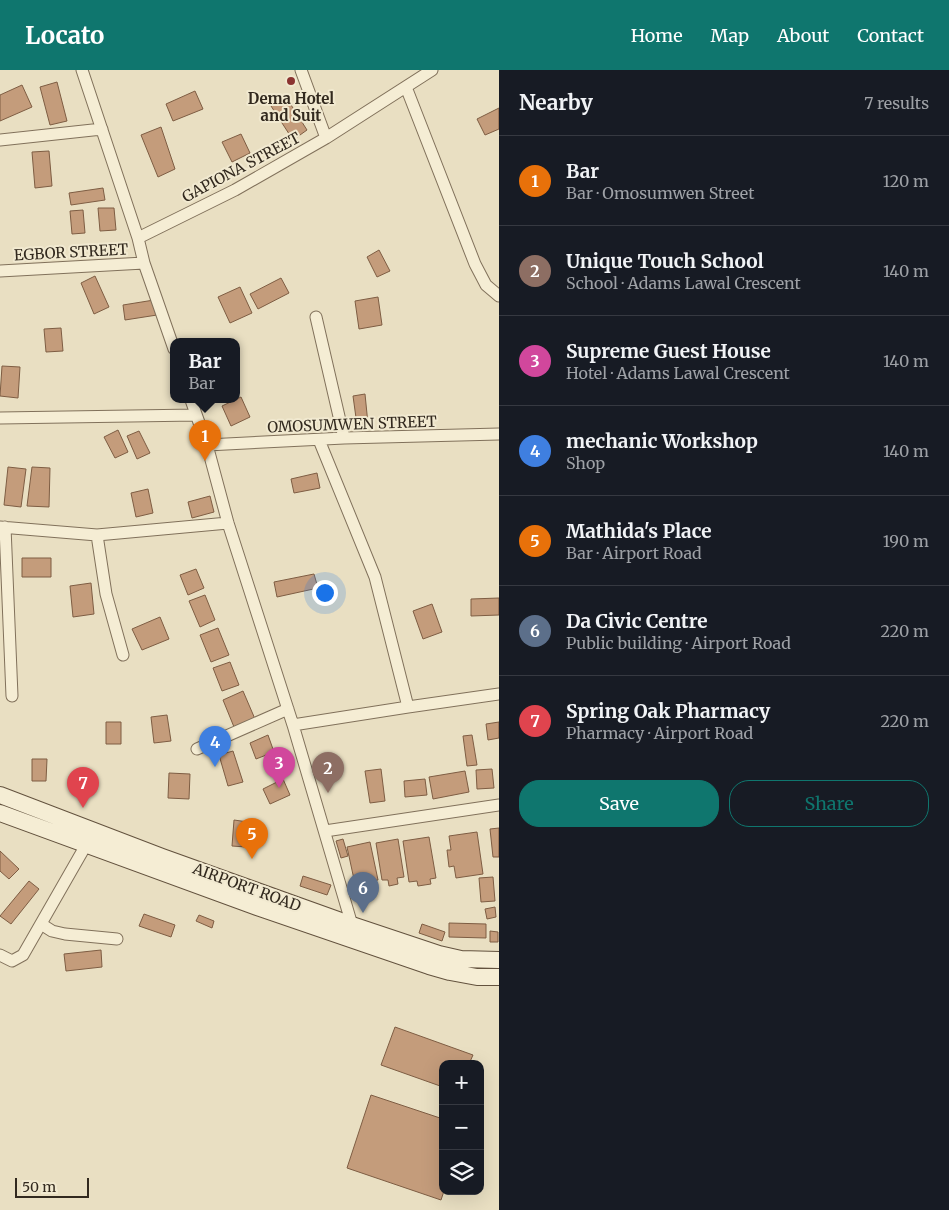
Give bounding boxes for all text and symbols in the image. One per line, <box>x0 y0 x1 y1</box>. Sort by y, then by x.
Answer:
text: Locato <box>25 20 104 51</box>
text: Home <box>631 24 683 47</box>
text: Map <box>711 24 749 47</box>
text: About <box>777 24 829 47</box>
text: Contact <box>857 24 924 47</box>
marker: Dema Hotel and Suit <box>285 75 297 87</box>
place label: Dema Hotel and Suit <box>248 89 334 125</box>
text: Nearby <box>519 89 593 116</box>
text: 7 results <box>864 93 929 113</box>
street label: GAPIONA STREET <box>179 128 304 206</box>
text: Bar <box>566 159 599 183</box>
text: 1 <box>531 171 539 191</box>
text: 120 m <box>883 171 929 191</box>
text: Bar · Omosumwen Street <box>566 183 754 203</box>
street label: EGBOR STREET <box>13 239 129 264</box>
text: Unique Touch School <box>566 249 764 273</box>
text: 2 <box>530 261 540 281</box>
text: 140 m <box>883 261 929 281</box>
text: School · Adams Lawal Crescent <box>566 273 801 293</box>
popup <box>170 338 240 403</box>
text: Supreme Guest House <box>566 339 771 363</box>
text: Bar <box>188 349 222 373</box>
text: 3 <box>530 351 540 371</box>
text: 140 m <box>883 351 929 371</box>
text: Hotel · Adams Lawal Crescent <box>566 363 790 383</box>
text: Bar <box>188 373 215 393</box>
street label: OMOSUMWEN STREET <box>267 412 438 436</box>
pin: 1 <box>189 420 221 461</box>
text: mechanic Workshop <box>566 429 758 453</box>
text: 4 <box>530 441 540 461</box>
text: 140 m <box>883 441 929 461</box>
text: Shop <box>566 453 605 473</box>
text: Mathida's Place <box>566 519 712 543</box>
text: 5 <box>530 531 540 551</box>
text: 190 m <box>883 531 929 551</box>
text: Bar · Airport Road <box>566 543 702 563</box>
your location <box>312 580 338 606</box>
text: Da Civic Centre <box>566 609 708 633</box>
text: 6 <box>530 621 540 641</box>
text: 220 m <box>881 621 929 641</box>
text: Public building · Airport Road <box>566 633 791 653</box>
text: Spring Oak Pharmacy <box>566 699 770 723</box>
text: 7 <box>530 711 540 731</box>
text: 220 m <box>881 711 929 731</box>
text: Pharmacy · Airport Road <box>566 723 753 743</box>
pin: 4 <box>199 726 231 767</box>
pin: 3 <box>263 747 295 788</box>
pin: 2 <box>312 752 344 793</box>
pin: 7 <box>67 767 99 808</box>
button: Save <box>519 780 719 827</box>
button: Share <box>729 780 929 827</box>
pin: 5 <box>236 818 268 859</box>
street label: AIRPORT ROAD <box>189 858 304 915</box>
pin: 6 <box>347 872 379 913</box>
map controls <box>439 1060 484 1195</box>
button: + <box>439 1060 484 1105</box>
button: − <box>439 1105 484 1150</box>
button: layers <box>439 1150 484 1195</box>
scale bar <box>15 1175 89 1198</box>
text: 50 m <box>22 1178 56 1196</box>

